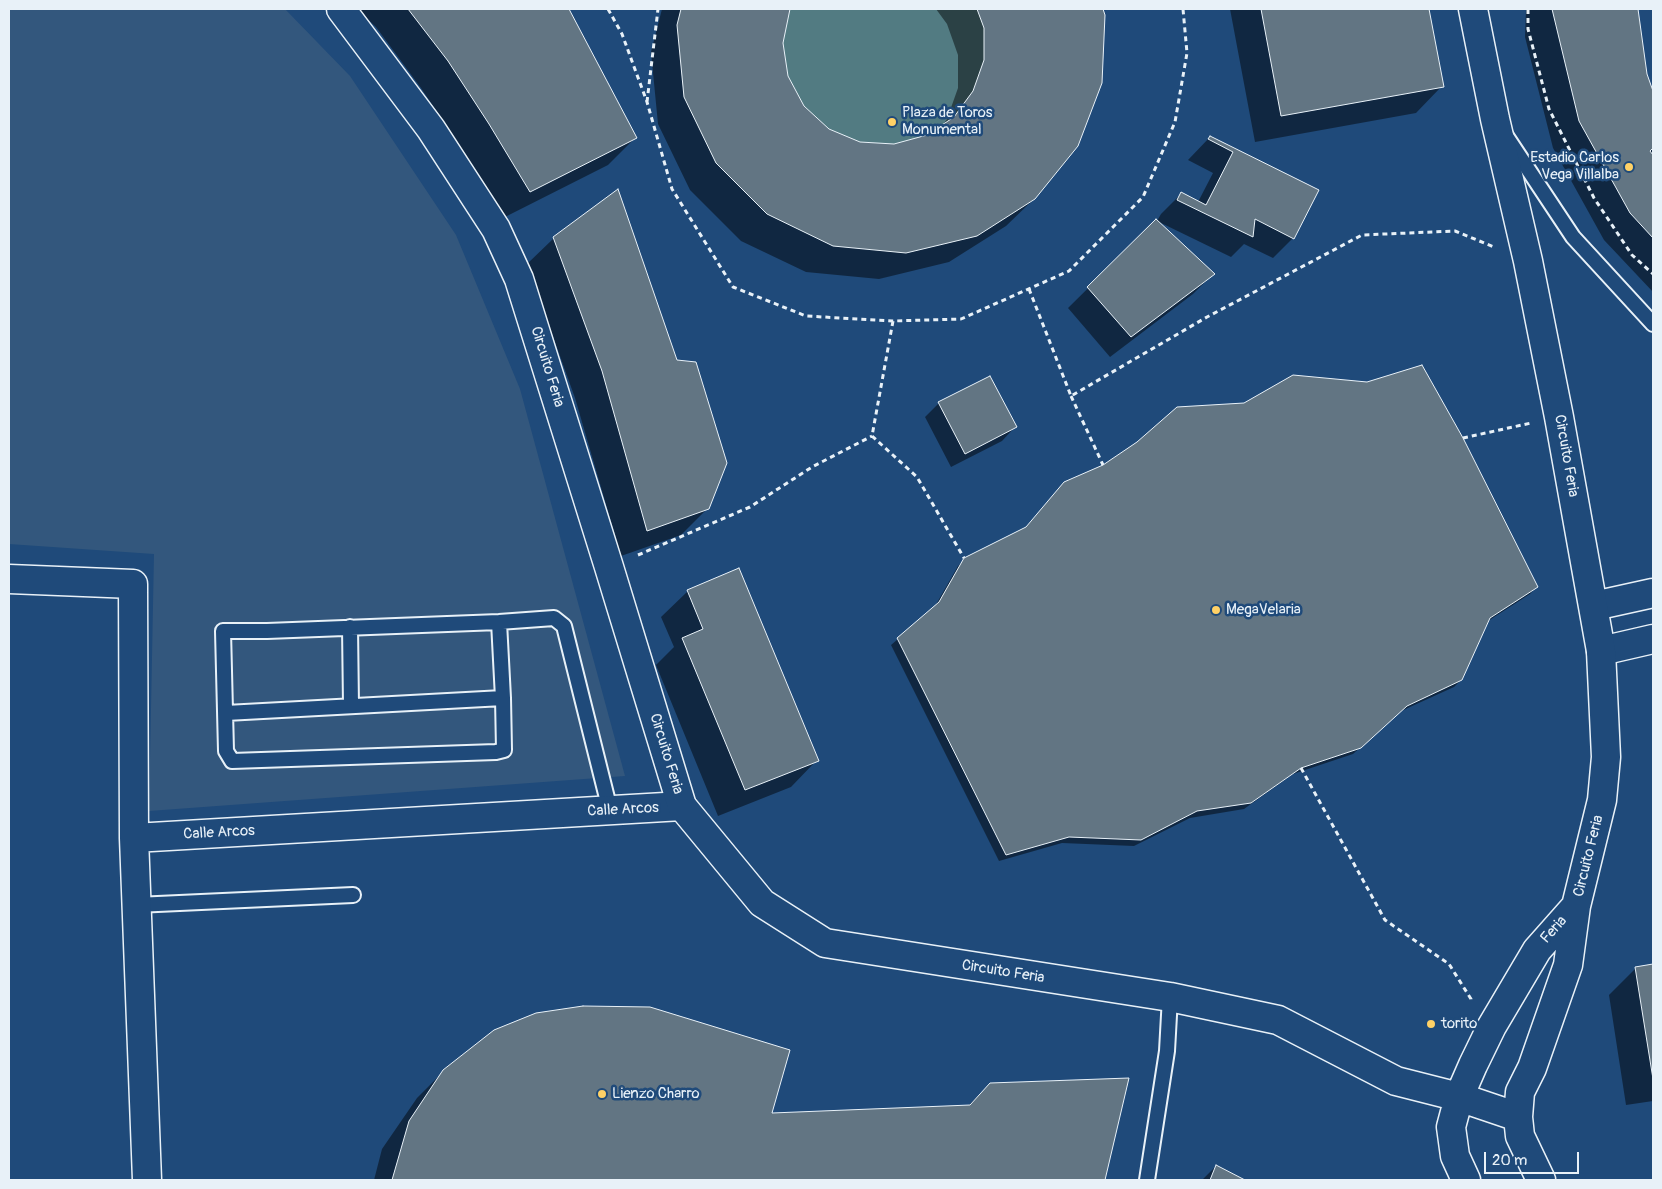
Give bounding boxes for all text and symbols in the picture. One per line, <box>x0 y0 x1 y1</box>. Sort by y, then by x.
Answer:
place label: Plaza de Toros Monumental <box>902 104 993 139</box>
marker: Plaza de Toros Monumental <box>886 116 898 128</box>
place label: Estadio Carlos Vega Villalba <box>1530 149 1619 184</box>
marker: Estadio Carlos Vega Villalba <box>1623 161 1635 173</box>
street label: Circuito Feria <box>526 324 568 410</box>
street label: Circuito Feria <box>1550 413 1582 499</box>
place label: MegaVelaria <box>1226 601 1301 619</box>
marker: MegaVelaria <box>1210 604 1222 616</box>
street label: Circuito Feria <box>645 711 687 797</box>
street label: Calle Arcos <box>587 799 659 821</box>
street label: Circuito Feria <box>1570 813 1608 899</box>
street label: Calle Arcos <box>183 822 255 844</box>
street label: Feria <box>1537 912 1571 948</box>
street label: Circuito Feria <box>960 957 1046 987</box>
place label: torito <box>1441 1015 1477 1033</box>
marker: torito <box>1425 1018 1437 1030</box>
place label: Lienzo Charro <box>612 1085 700 1103</box>
marker: Lienzo Charro <box>596 1088 608 1100</box>
scale bar <box>1487 1142 1582 1174</box>
text: 20 m <box>1492 1151 1527 1170</box>

